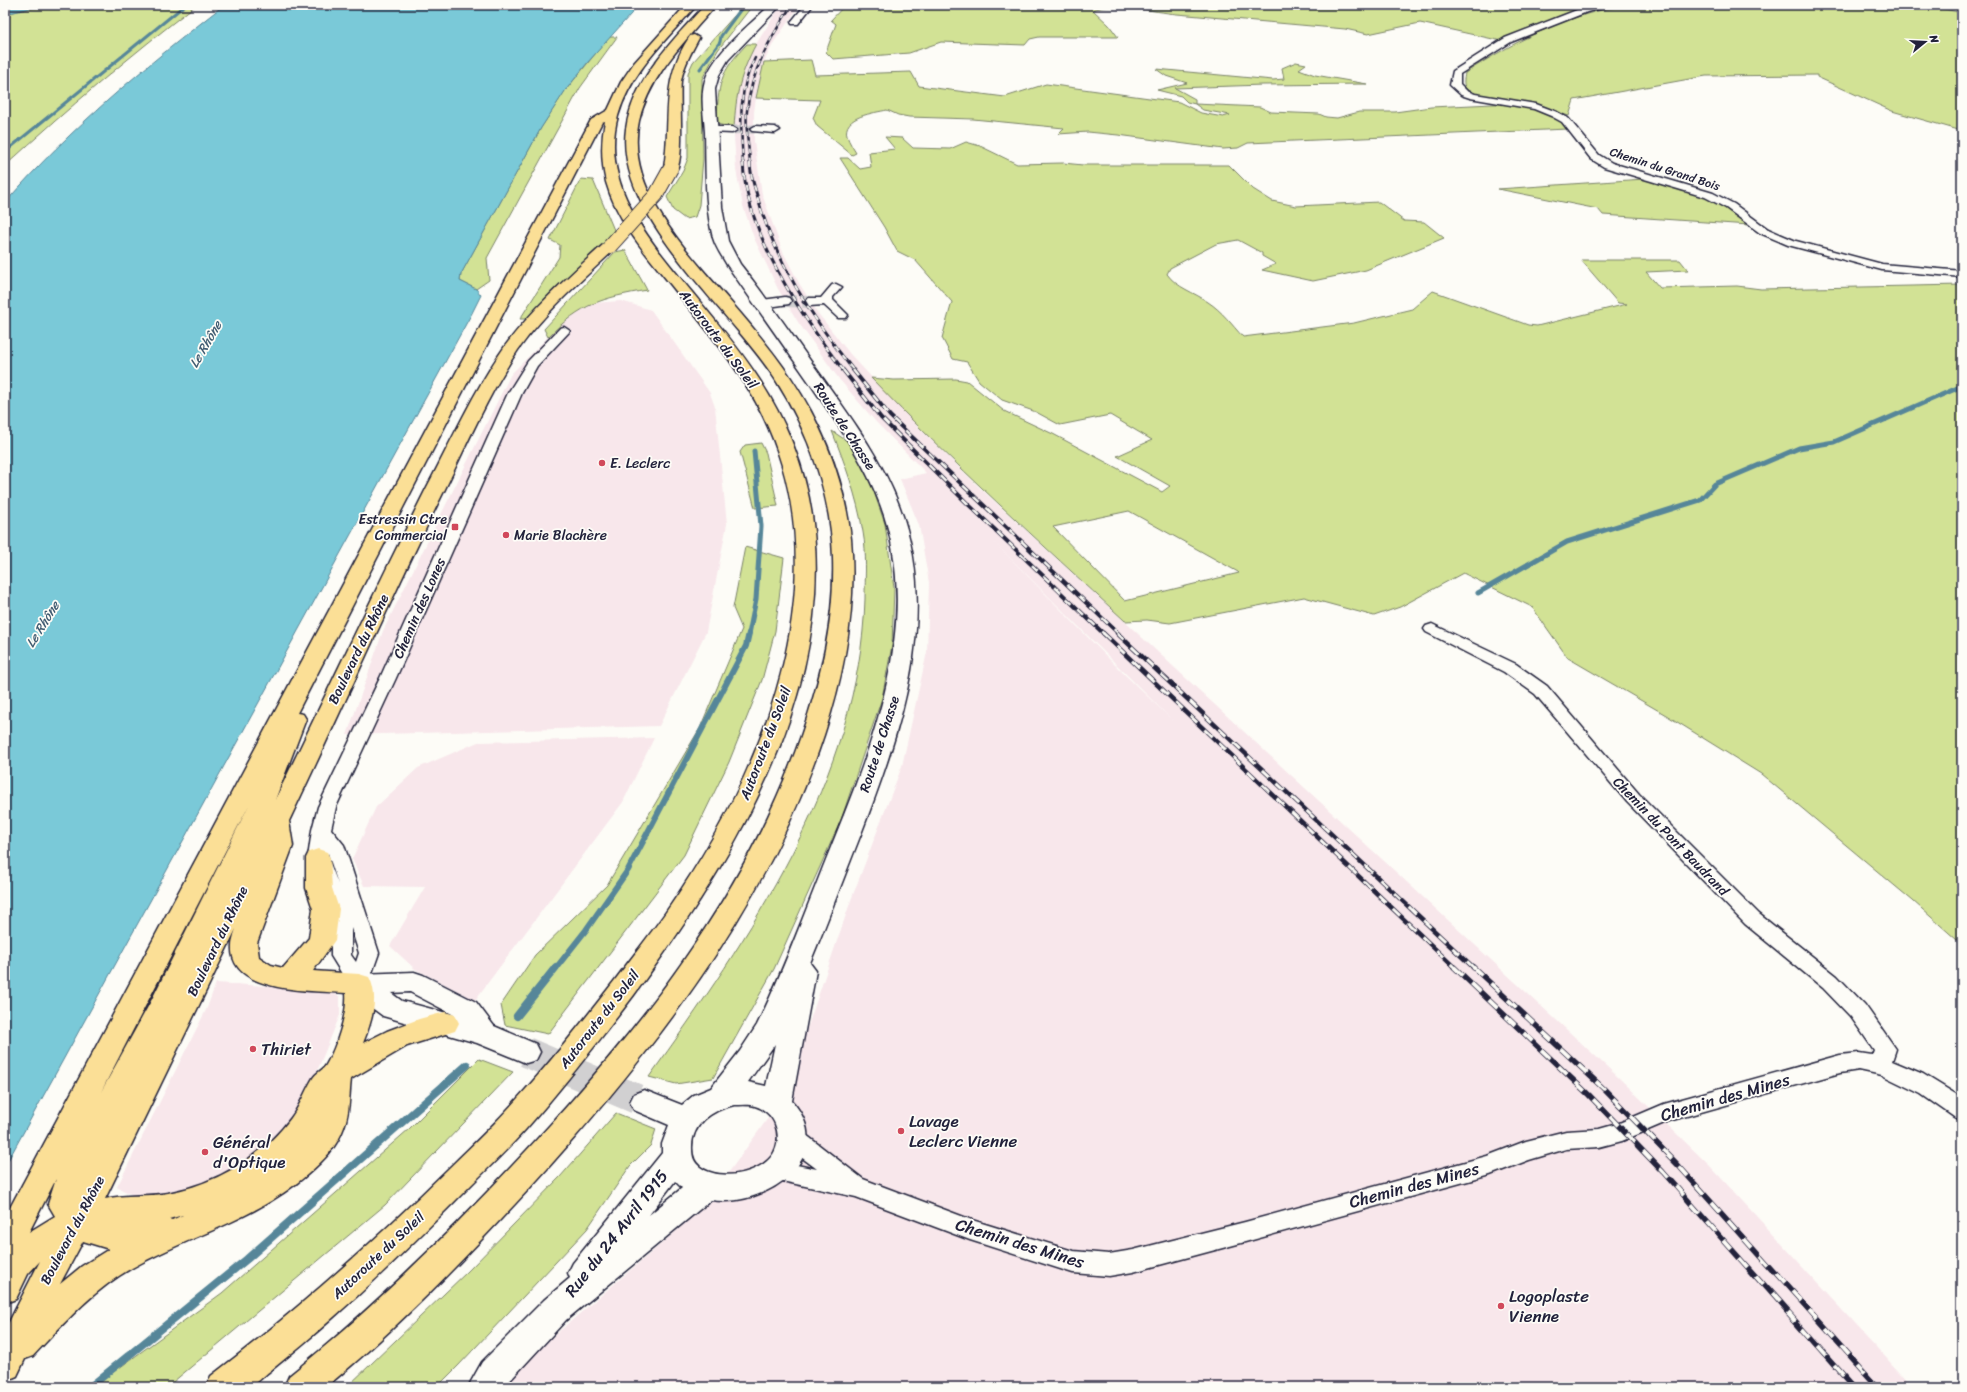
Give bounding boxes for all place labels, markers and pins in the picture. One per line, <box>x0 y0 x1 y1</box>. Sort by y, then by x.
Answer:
place label: E. Leclerc <box>610 451 670 476</box>
marker: E. Leclerc <box>597 458 607 468</box>
place label: Estressin Ctre Commercial <box>358 507 448 548</box>
marker: Estressin Ctre Commercial <box>450 522 460 532</box>
place label: Marie Blachère <box>514 523 607 548</box>
marker: Marie Blachère <box>501 530 511 540</box>
place label: Thiriet <box>261 1034 312 1064</box>
marker: Thiriet <box>248 1044 258 1054</box>
place label: Lavage Leclerc Vienne <box>909 1106 1017 1156</box>
marker: Lavage Leclerc Vienne <box>896 1126 906 1136</box>
place label: Général d'Optique <box>213 1127 285 1177</box>
marker: Général d'Optique <box>200 1147 210 1157</box>
place label: Logoplaste Vienne <box>1509 1281 1589 1331</box>
marker: Logoplaste Vienne <box>1496 1301 1506 1311</box>

